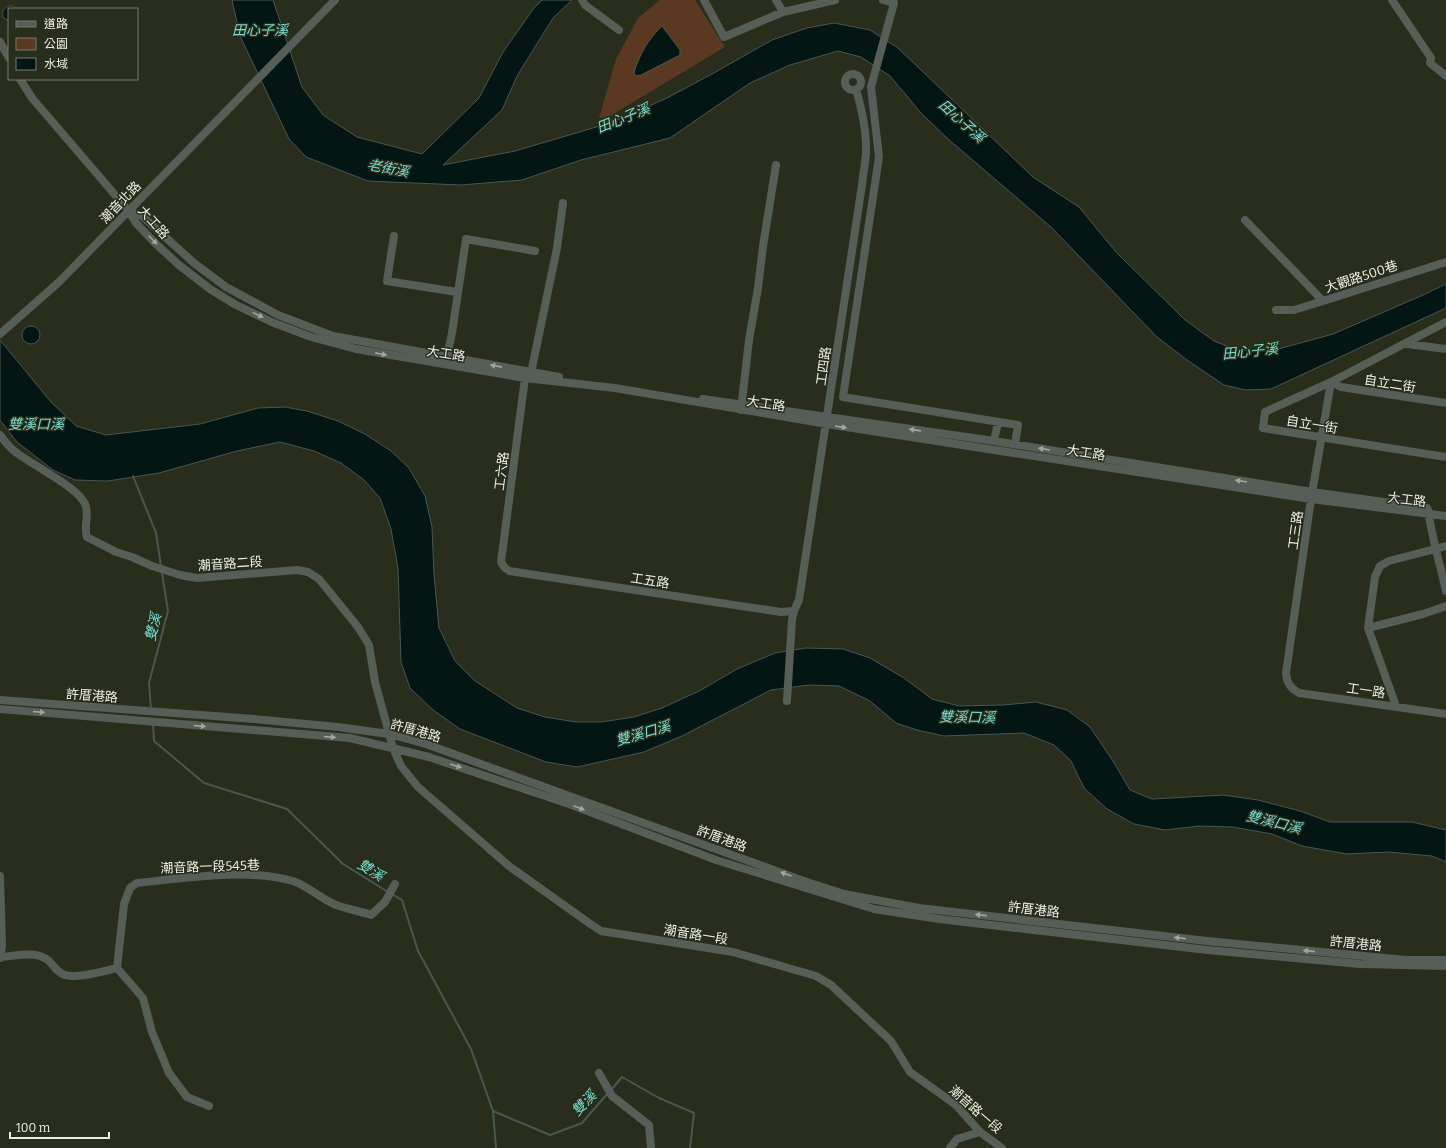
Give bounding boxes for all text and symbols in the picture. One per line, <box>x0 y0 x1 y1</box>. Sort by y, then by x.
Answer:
legend <box>8 8 138 80</box>
text: 道路 <box>44 17 68 31</box>
water label: 田心子溪 <box>232 22 290 39</box>
text: 公園 <box>44 37 68 51</box>
text: 水域 <box>44 57 68 71</box>
water label: 田心子溪 <box>935 96 990 148</box>
water label: 田心子溪 <box>594 99 654 137</box>
water label: 老街溪 <box>366 156 412 181</box>
street label: 潮音北路 <box>97 178 144 226</box>
street label: 大工路 <box>135 203 172 242</box>
one-way arrow <box>148 235 158 245</box>
street label: 大觀路500巷 <box>1323 258 1399 295</box>
one-way arrow <box>252 312 263 319</box>
water label: 田心子溪 <box>1221 340 1281 363</box>
street label: 大工路 <box>425 343 466 364</box>
street label: 工四路 <box>813 346 834 386</box>
one-way arrow <box>375 351 387 357</box>
one-way arrow <box>490 362 502 368</box>
street label: 自立二街 <box>1363 372 1417 395</box>
street label: 大工路 <box>745 393 786 414</box>
street label: 自立一街 <box>1285 413 1339 436</box>
water label: 雙溪口溪 <box>8 416 66 433</box>
one-way arrow <box>835 424 847 430</box>
one-way arrow <box>909 427 921 433</box>
street label: 大工路 <box>1065 442 1106 463</box>
one-way arrow <box>1038 446 1050 452</box>
street label: 工六路 <box>492 451 511 491</box>
one-way arrow <box>1235 477 1247 483</box>
street label: 大工路 <box>1387 490 1427 509</box>
street label: 工三路 <box>1285 510 1306 550</box>
street label: 潮音路二段 <box>197 554 263 573</box>
street label: 工五路 <box>629 570 670 591</box>
water label: 雙溪 <box>142 610 166 643</box>
street label: 工一路 <box>1346 680 1386 701</box>
street label: 許厝港路 <box>65 686 118 705</box>
one-way arrow <box>33 708 45 715</box>
water label: 雙溪口溪 <box>939 709 997 727</box>
street label: 許厝港路 <box>389 716 443 745</box>
water label: 雙溪口溪 <box>614 717 674 749</box>
one-way arrow <box>194 722 206 729</box>
one-way arrow <box>324 733 336 740</box>
one-way arrow <box>451 763 463 769</box>
one-way arrow <box>574 805 586 811</box>
water label: 雙溪口溪 <box>1245 807 1305 838</box>
street label: 許厝港路 <box>695 823 749 854</box>
water label: 雙溪 <box>354 856 389 886</box>
street label: 潮音路一段545巷 <box>160 857 260 876</box>
one-way arrow <box>780 871 792 877</box>
street label: 許厝港路 <box>1007 899 1061 920</box>
one-way arrow <box>975 912 987 918</box>
street label: 潮音路一段 <box>663 922 729 947</box>
street label: 許厝港路 <box>1329 933 1383 954</box>
one-way arrow <box>1174 934 1186 941</box>
one-way arrow <box>1303 947 1315 954</box>
street label: 潮音路一段 <box>946 1082 1005 1136</box>
water label: 雙溪 <box>569 1086 602 1119</box>
scale bar <box>10 1114 109 1140</box>
text: 100 m <box>16 1121 51 1135</box>

